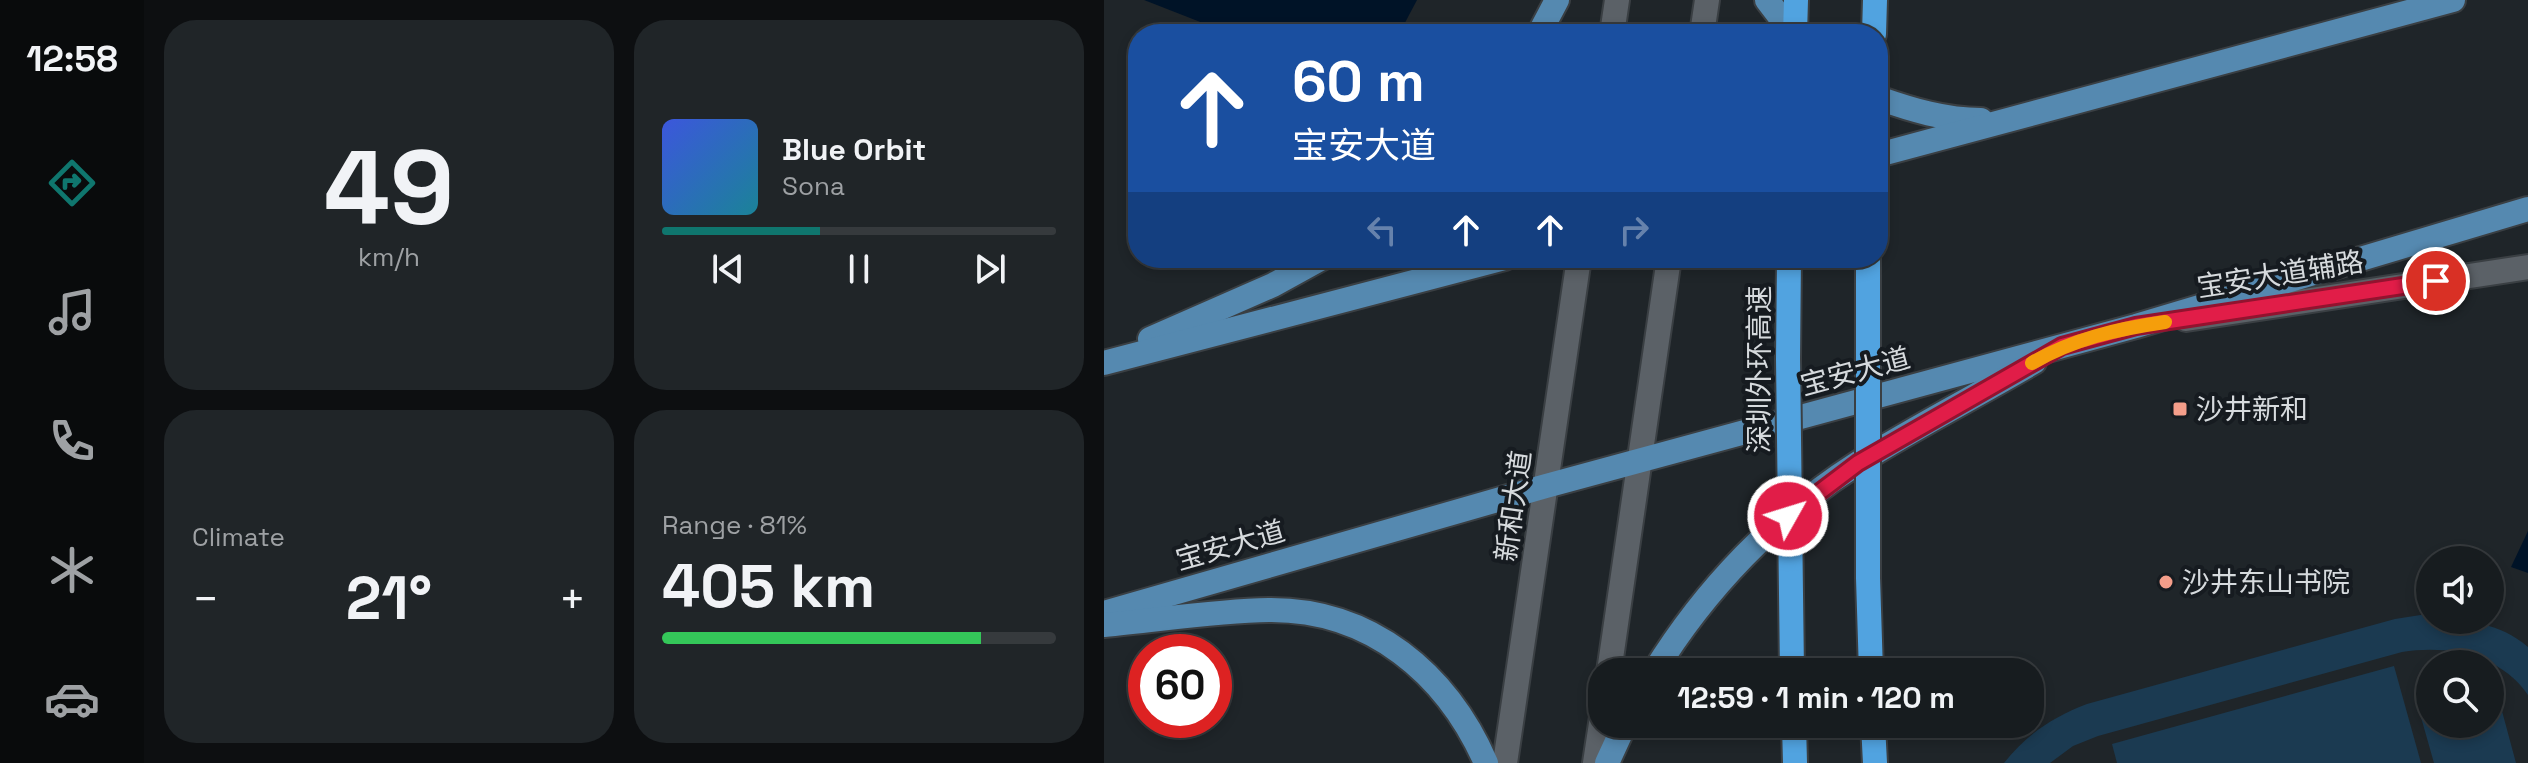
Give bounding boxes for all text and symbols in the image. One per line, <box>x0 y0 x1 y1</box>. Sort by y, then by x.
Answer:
text: 12:58 <box>26 36 118 82</box>
text: 60 m <box>1292 46 1425 117</box>
icon: ahead <box>1160 56 1264 160</box>
text: 49 <box>324 122 454 254</box>
text: 宝安大道 <box>1292 123 1436 169</box>
text: Blue Orbit <box>782 130 926 169</box>
icon: directions <box>44 155 100 211</box>
text: Sona <box>782 169 845 203</box>
icon: left <box>1360 208 1404 252</box>
icon: ahead <box>1444 208 1488 252</box>
icon: ahead <box>1528 208 1572 252</box>
icon: right <box>1612 208 1656 252</box>
text: km/h <box>358 240 420 274</box>
street label: 宝安大道辅路 <box>2194 243 2366 305</box>
icon: previous <box>706 247 750 291</box>
icon: pause <box>837 247 881 291</box>
icon: next <box>968 247 1012 291</box>
pin <box>2402 247 2470 315</box>
icon: arrive <box>2414 259 2458 303</box>
icon: music <box>44 284 100 340</box>
street label: 深圳外环高速 <box>1741 285 1777 453</box>
street label: 宝安大道 <box>1796 339 1914 403</box>
place label: 沙井新和 <box>2196 391 2308 427</box>
marker: 沙井新和 <box>2171 400 2189 418</box>
icon: phone <box>44 413 100 469</box>
street label: 新和大道 <box>1487 448 1539 564</box>
position arrow <box>1746 474 1830 558</box>
text: Range · 81% <box>662 508 807 542</box>
street label: 宝安大道 <box>1171 512 1289 578</box>
text: Climate <box>192 520 285 554</box>
icon: climate <box>44 542 100 598</box>
map controls <box>2416 546 2504 738</box>
button: sound <box>2416 546 2504 634</box>
text: 405 km <box>662 548 875 625</box>
text: 21° <box>346 560 432 637</box>
place label: 沙井东山书院 <box>2182 564 2350 600</box>
text: − <box>192 571 219 627</box>
text: + <box>559 571 586 627</box>
marker: 沙井东山书院 <box>2157 573 2175 591</box>
speed limit sign: 60 <box>1128 634 1232 738</box>
button: search <box>2416 650 2504 738</box>
icon: car <box>44 671 100 727</box>
text: 12:59 · 1 min · 120 m <box>1677 678 1955 717</box>

